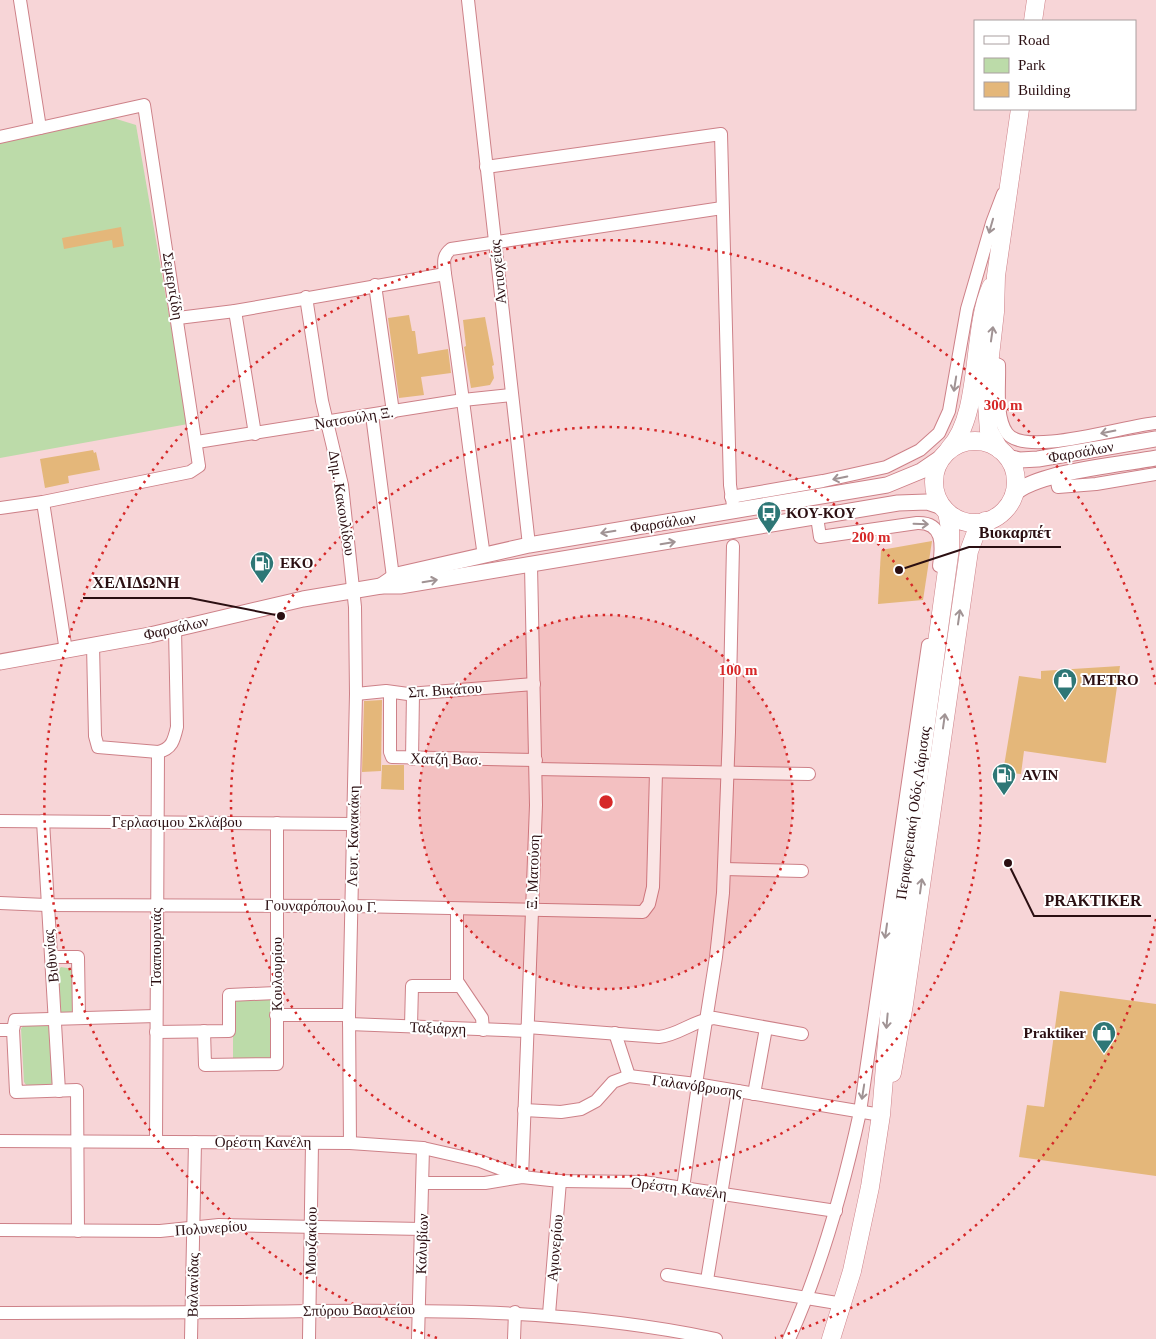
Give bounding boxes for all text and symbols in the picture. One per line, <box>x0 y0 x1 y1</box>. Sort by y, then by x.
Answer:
legend <box>974 20 1136 110</box>
text: Road <box>1018 32 1050 48</box>
text: Park <box>1018 57 1046 73</box>
text: Building <box>1018 82 1071 98</box>
one-way arrow <box>986 218 996 234</box>
street label: Αντιοχείας <box>487 239 509 305</box>
street label: Σεμερτζίδη <box>160 251 186 321</box>
one-way arrow <box>987 327 997 343</box>
one-way arrow <box>949 376 959 392</box>
text: 300 m <box>984 397 1023 413</box>
street label: Νατσούλη Ξ. <box>313 404 395 432</box>
one-way arrow <box>1100 427 1116 437</box>
street label: Φαρσάλων <box>1047 438 1115 466</box>
street label: Δημ. Κακουλίδου <box>326 449 358 557</box>
one-way arrow <box>832 474 848 483</box>
bus stop icon: ΚΟΥ-ΚΟΥ <box>756 500 782 534</box>
place label: ΚΟΥ-ΚΟΥ <box>786 505 856 521</box>
street label: Φαρσάλων <box>629 510 697 536</box>
callout: Βιοκαρπέτ <box>969 516 1061 547</box>
one-way arrow <box>912 519 928 528</box>
text: Βιοκαρπέτ <box>979 524 1052 542</box>
one-way arrow <box>600 527 616 537</box>
text: 200 m <box>852 529 891 545</box>
one-way arrow <box>660 537 676 547</box>
fuel station icon: EKO <box>249 550 275 584</box>
place label: EKO <box>280 555 313 571</box>
callout: ΧΕΛΙΔΩΝΗ <box>83 567 190 598</box>
text: ΧΕΛΙΔΩΝΗ <box>93 574 180 591</box>
one-way arrow <box>421 576 437 586</box>
one-way arrow <box>954 609 964 625</box>
street label: Φαρσάλων <box>142 613 210 643</box>
text: 100 m <box>719 662 758 678</box>
shop icon: METRO <box>1052 667 1078 701</box>
place label: METRO <box>1082 672 1139 688</box>
street label: Σπ. Βικάτου <box>407 679 483 701</box>
one-way arrow <box>939 714 949 730</box>
street label: Περιφερειακή Οδός Λάρισας <box>893 725 933 901</box>
street label: Χατζή Βασ. <box>410 750 482 768</box>
fuel station icon: AVIN <box>991 762 1017 796</box>
place label: AVIN <box>1022 767 1059 783</box>
street label: Λευτ. Κανακάκη <box>344 785 362 887</box>
centre of rings <box>597 793 615 811</box>
street label: Γερλασιμου Σκλάβου <box>112 814 242 830</box>
street label: Ξ. Ματούση <box>524 834 542 910</box>
one-way arrow <box>916 879 926 895</box>
callout: PRAKTIKER <box>1034 885 1151 916</box>
text: PRAKTIKER <box>1045 892 1142 909</box>
street label: Γουναρόπουλου Γ. <box>265 897 377 915</box>
street label: Τσαπουρνιάς <box>148 908 164 986</box>
one-way arrow <box>881 923 891 939</box>
street label: Βιθυνίας <box>40 929 62 983</box>
street label: Κουλουρίου <box>269 937 285 1011</box>
one-way arrow <box>882 1013 892 1029</box>
street label: Ταξιάρχη <box>409 1019 467 1037</box>
shop icon: Praktiker <box>1091 1020 1117 1054</box>
place label: Praktiker <box>1024 1025 1086 1041</box>
street label: Γαλανόβρυσης <box>651 1072 743 1100</box>
one-way arrow <box>858 1084 868 1100</box>
street label: Ορέστη Κανέλη <box>215 1134 311 1150</box>
street label: Ορέστη Κανέλη <box>630 1174 728 1202</box>
street label: Μουζακίου <box>302 1207 320 1275</box>
street label: Καλυβίων <box>413 1213 431 1275</box>
street label: Αγιονερίου <box>544 1214 566 1282</box>
street label: Πολυνερίου <box>174 1217 248 1239</box>
street label: Βαλανίδας <box>184 1252 202 1317</box>
street label: Σπύρου Βασιλείου <box>303 1301 415 1319</box>

